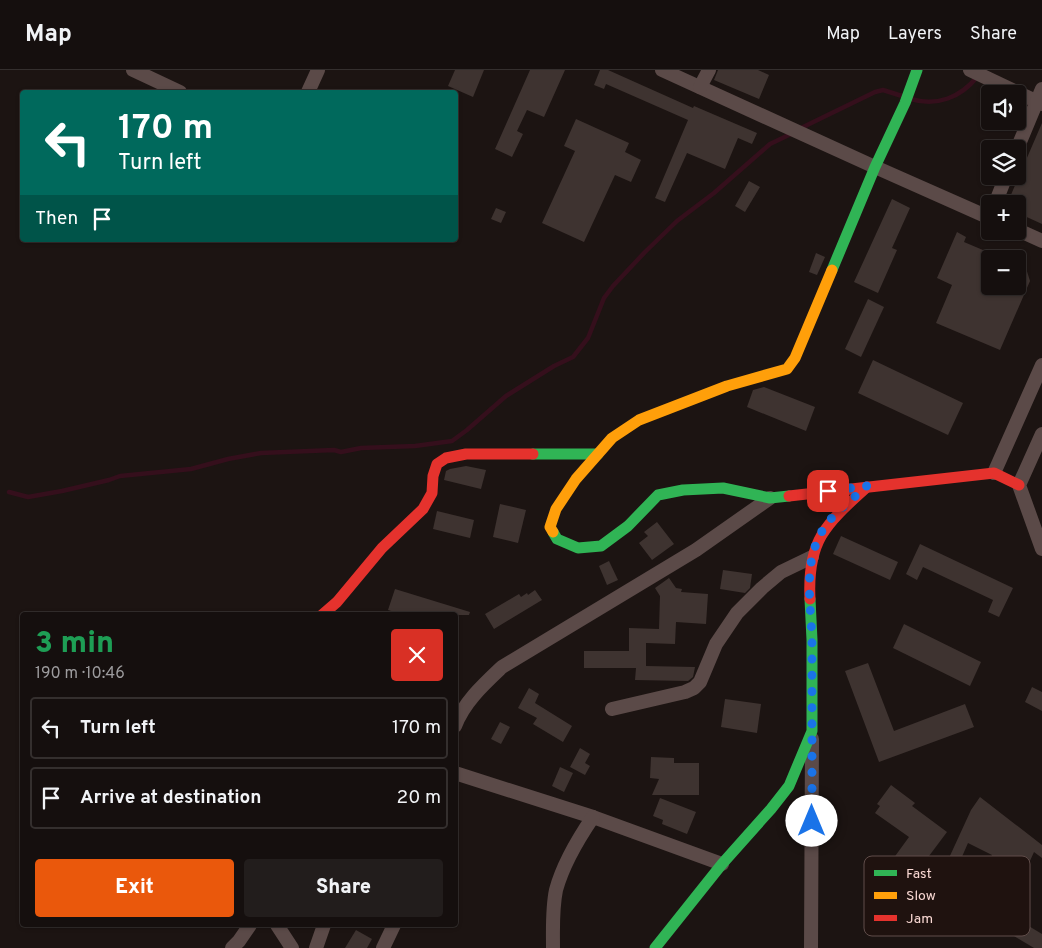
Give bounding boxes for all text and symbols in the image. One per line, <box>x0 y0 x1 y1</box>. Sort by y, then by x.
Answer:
text: Map <box>25 20 72 50</box>
text: Map <box>826 23 860 46</box>
text: Layers <box>888 23 942 46</box>
text: Share <box>970 23 1017 46</box>
map controls <box>981 85 1026 295</box>
button: sound <box>981 85 1026 130</box>
text: 170 m <box>118 107 213 151</box>
icon: left <box>35 110 100 175</box>
button: layers <box>981 140 1026 185</box>
text: Turn left <box>118 150 201 177</box>
button: + <box>981 195 1026 240</box>
icon: arrive <box>88 205 116 233</box>
text: Then <box>35 207 78 231</box>
button: − <box>981 250 1026 295</box>
pin <box>807 470 849 512</box>
icon: arrive <box>814 477 842 505</box>
text: 3 min <box>35 626 114 663</box>
button: close <box>391 629 443 681</box>
text: 190 m · 10:46 <box>35 664 125 684</box>
icon: left <box>37 714 65 742</box>
text: Turn left <box>80 716 156 740</box>
text: 170 m <box>392 716 441 740</box>
icon: arrive <box>37 784 65 812</box>
text: Arrive at destination <box>80 786 261 810</box>
text: 20 m <box>397 786 441 810</box>
position arrow <box>785 794 837 846</box>
legend <box>864 856 1030 936</box>
button: Exit <box>35 859 234 917</box>
button: Share <box>244 859 443 917</box>
text: Fast <box>906 866 932 883</box>
text: Slow <box>906 888 936 905</box>
text: Jam <box>906 911 933 928</box>

